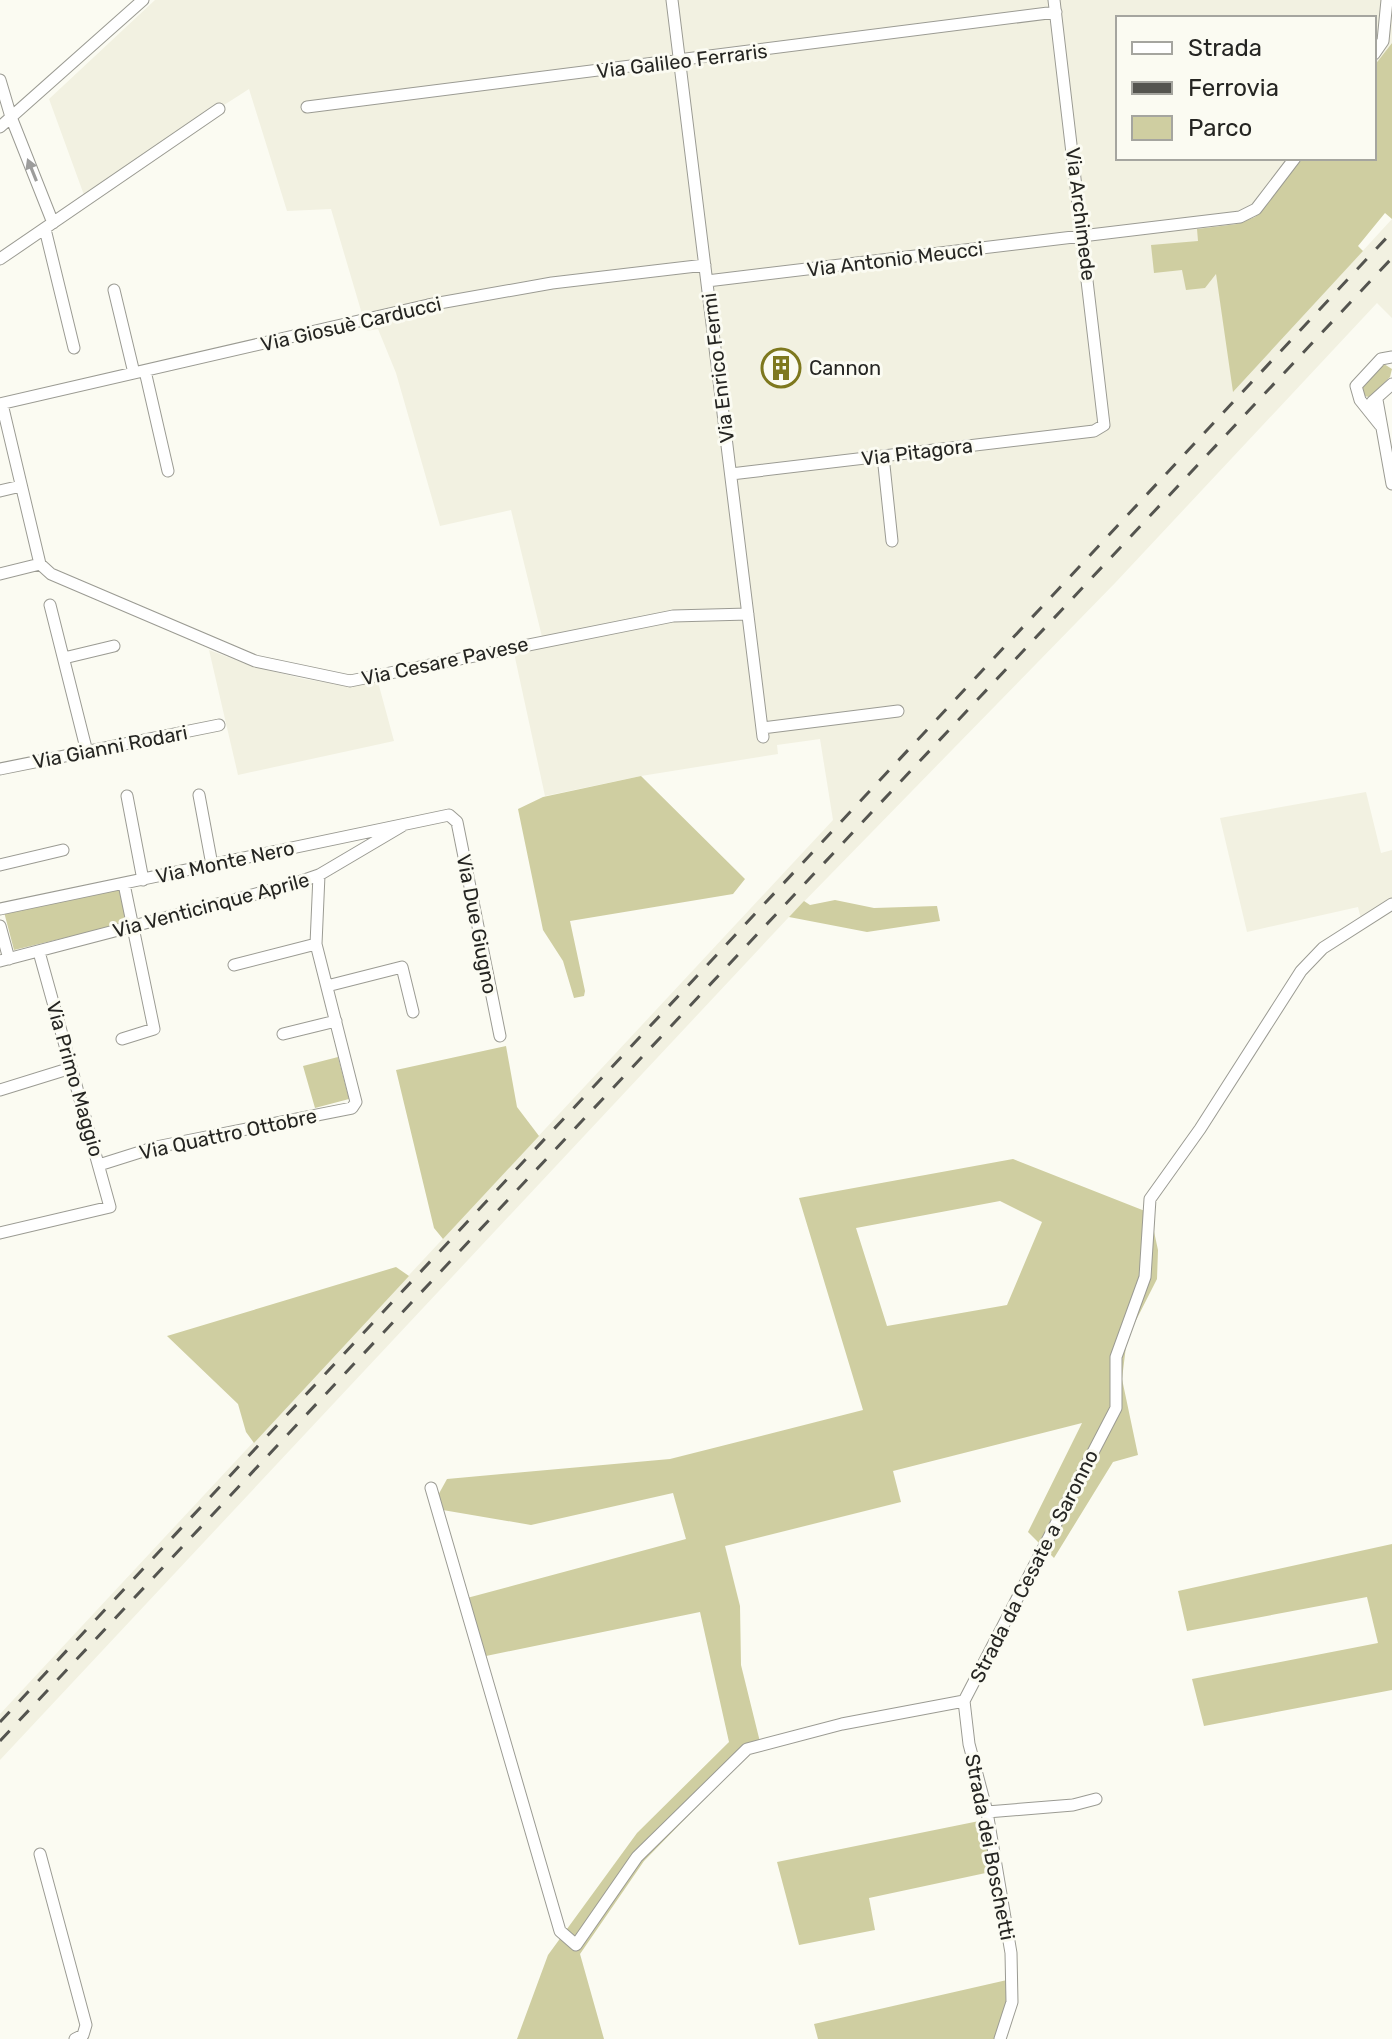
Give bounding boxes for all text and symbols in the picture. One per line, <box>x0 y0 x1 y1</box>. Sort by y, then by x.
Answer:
legend <box>1116 16 1376 160</box>
text: Strada <box>1188 34 1262 62</box>
street label: Via Galileo Ferraris <box>595 39 769 83</box>
text: Ferrovia <box>1188 74 1279 102</box>
text: Parco <box>1188 114 1252 142</box>
street label: Via Archimede <box>1061 146 1101 282</box>
one-way arrow <box>25 158 38 182</box>
street label: Via Antonio Meucci <box>806 236 984 282</box>
street label: Via Giosuè Carducci <box>258 292 444 356</box>
street label: Via Enrico Fermi <box>697 292 739 444</box>
building icon: Cannon <box>760 347 802 389</box>
place label: Cannon <box>809 356 881 380</box>
street label: Via Pitagora <box>860 433 974 471</box>
street label: Via Cesare Pavese <box>359 632 531 690</box>
street label: Via Gianni Rodari <box>31 720 189 774</box>
street label: Via Monte Nero <box>154 836 296 888</box>
street label: Via Due Giugno <box>452 852 502 996</box>
street label: Via Venticinque Aprile <box>110 867 312 943</box>
street label: Via Primo Maggio <box>41 999 109 1159</box>
street label: Via Quattro Ottobre <box>137 1103 319 1165</box>
street label: Strada da Cesate a Saronno <box>965 1446 1103 1686</box>
street label: Strada dei Boschetti <box>960 1752 1020 1942</box>

